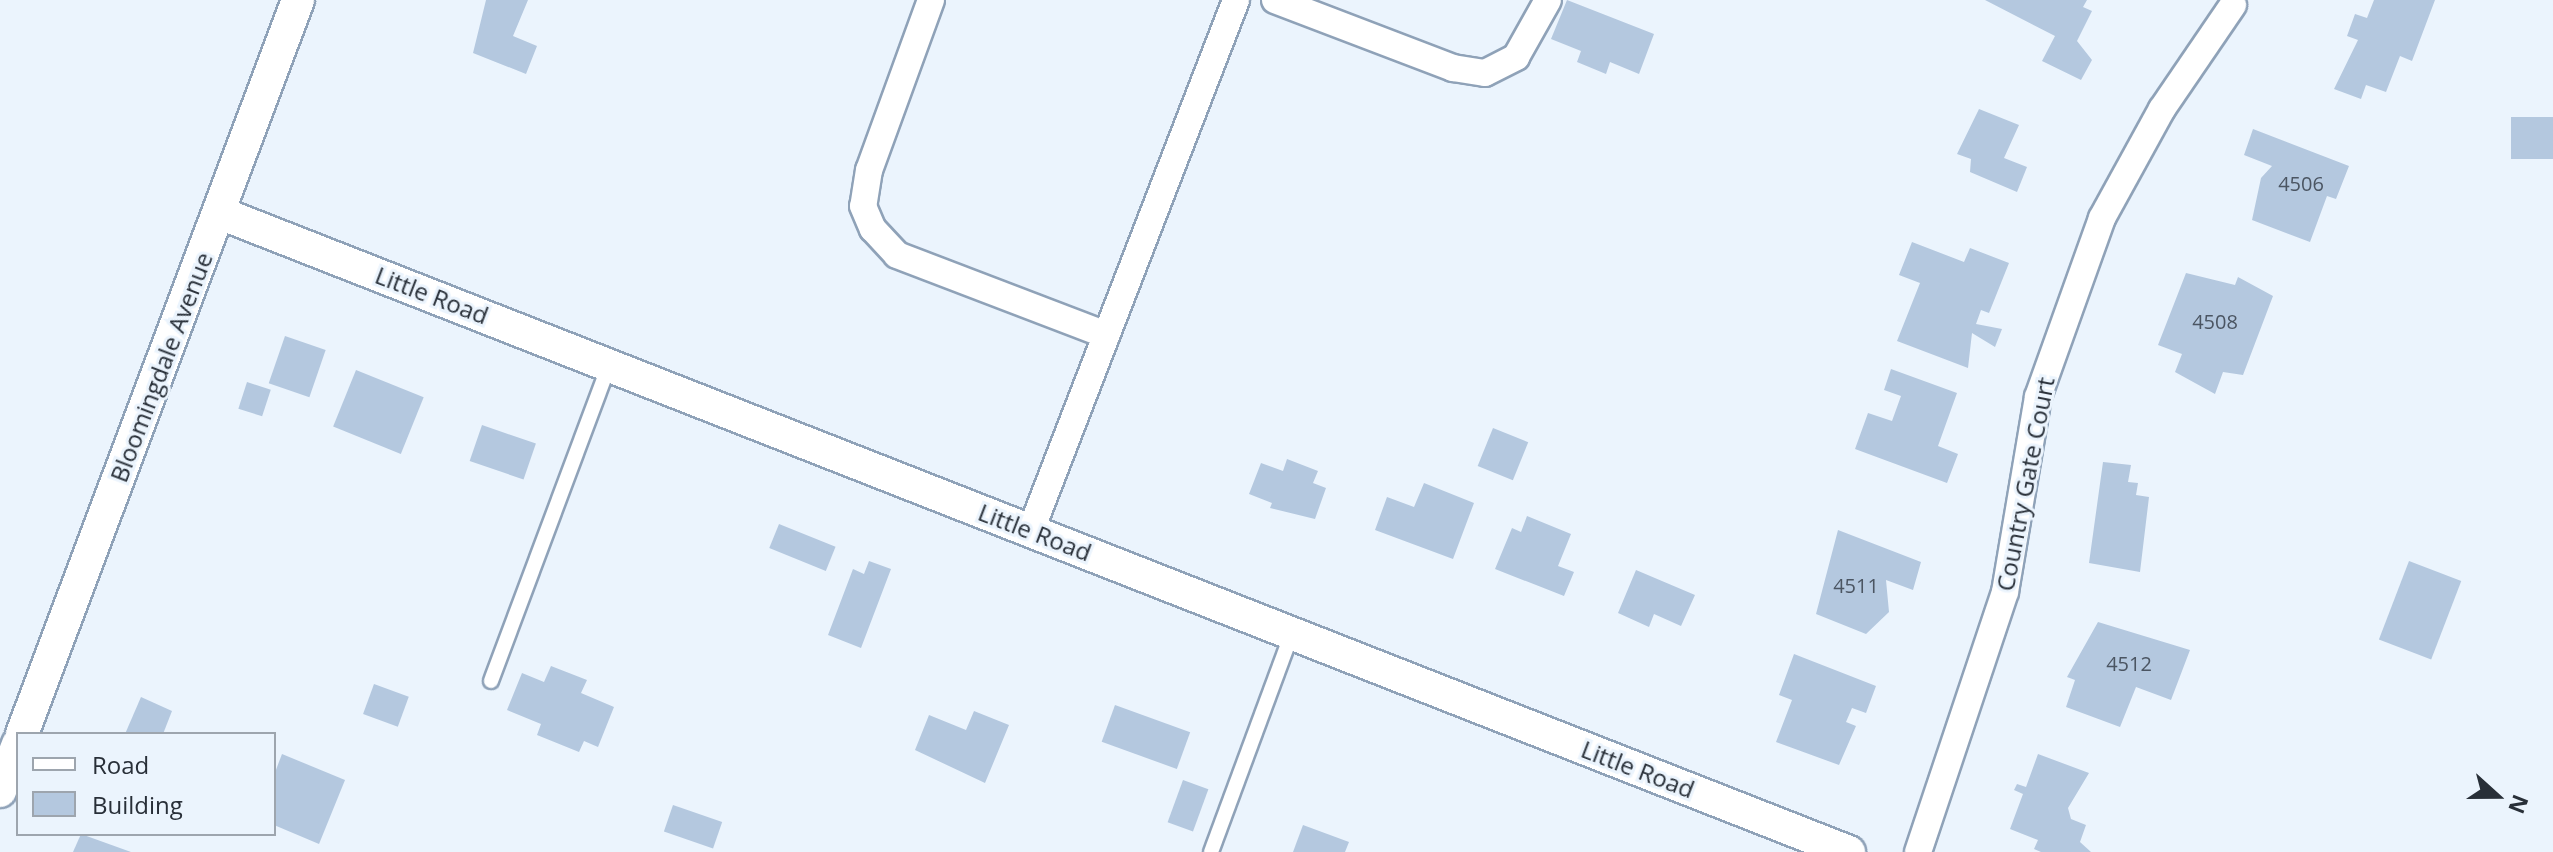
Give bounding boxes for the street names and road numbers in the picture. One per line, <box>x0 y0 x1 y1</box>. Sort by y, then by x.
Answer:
street label: Bloomingdale Avenue <box>104 248 218 486</box>
street label: Little Road <box>371 260 493 330</box>
street label: Country Gate Court <box>1990 375 2060 593</box>
street label: Little Road <box>974 497 1096 567</box>
street label: Little Road <box>1577 734 1699 804</box>

